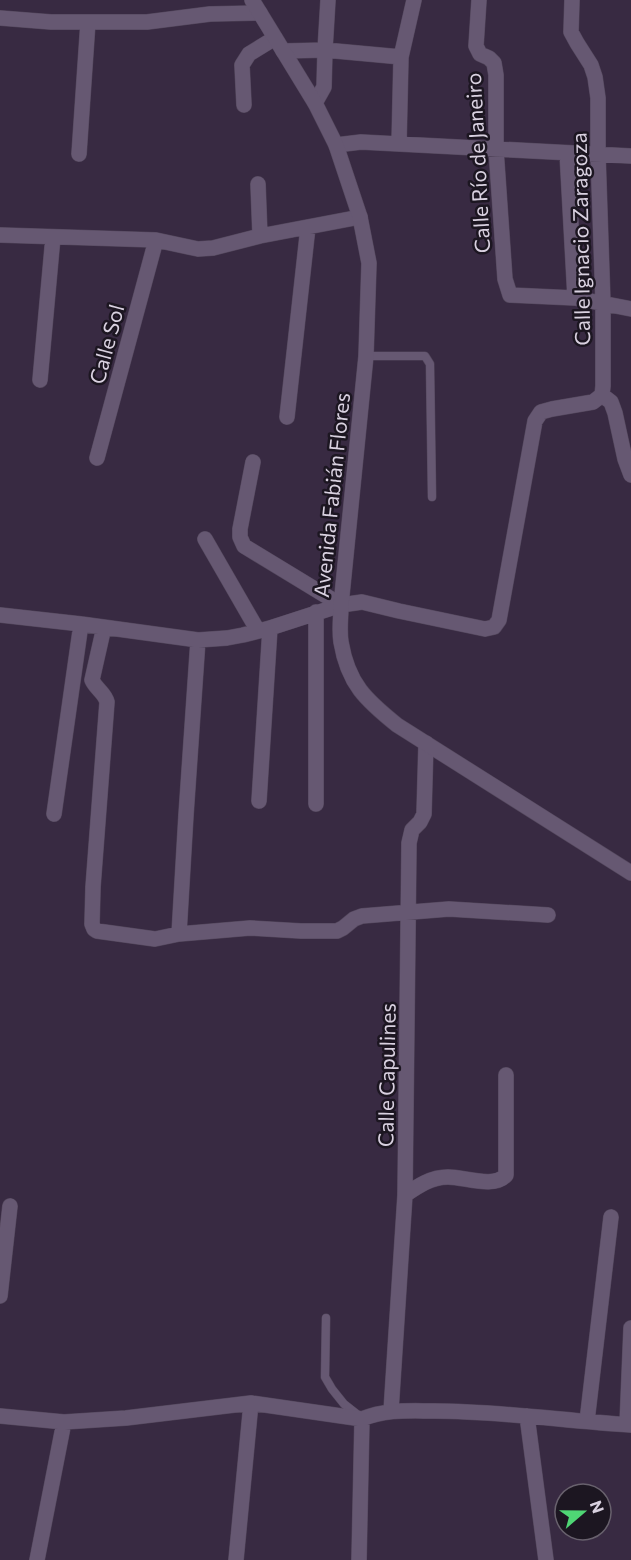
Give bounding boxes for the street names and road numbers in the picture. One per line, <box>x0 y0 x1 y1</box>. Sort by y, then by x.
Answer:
street label: Calle Río de Janeiro <box>460 72 494 254</box>
street label: Calle Ignacio Zaragoza <box>566 132 594 346</box>
street label: Calle Sol <box>83 301 129 387</box>
street label: Avenida Fabián Flores <box>308 391 354 599</box>
street label: Calle Capulines <box>372 1003 400 1147</box>

